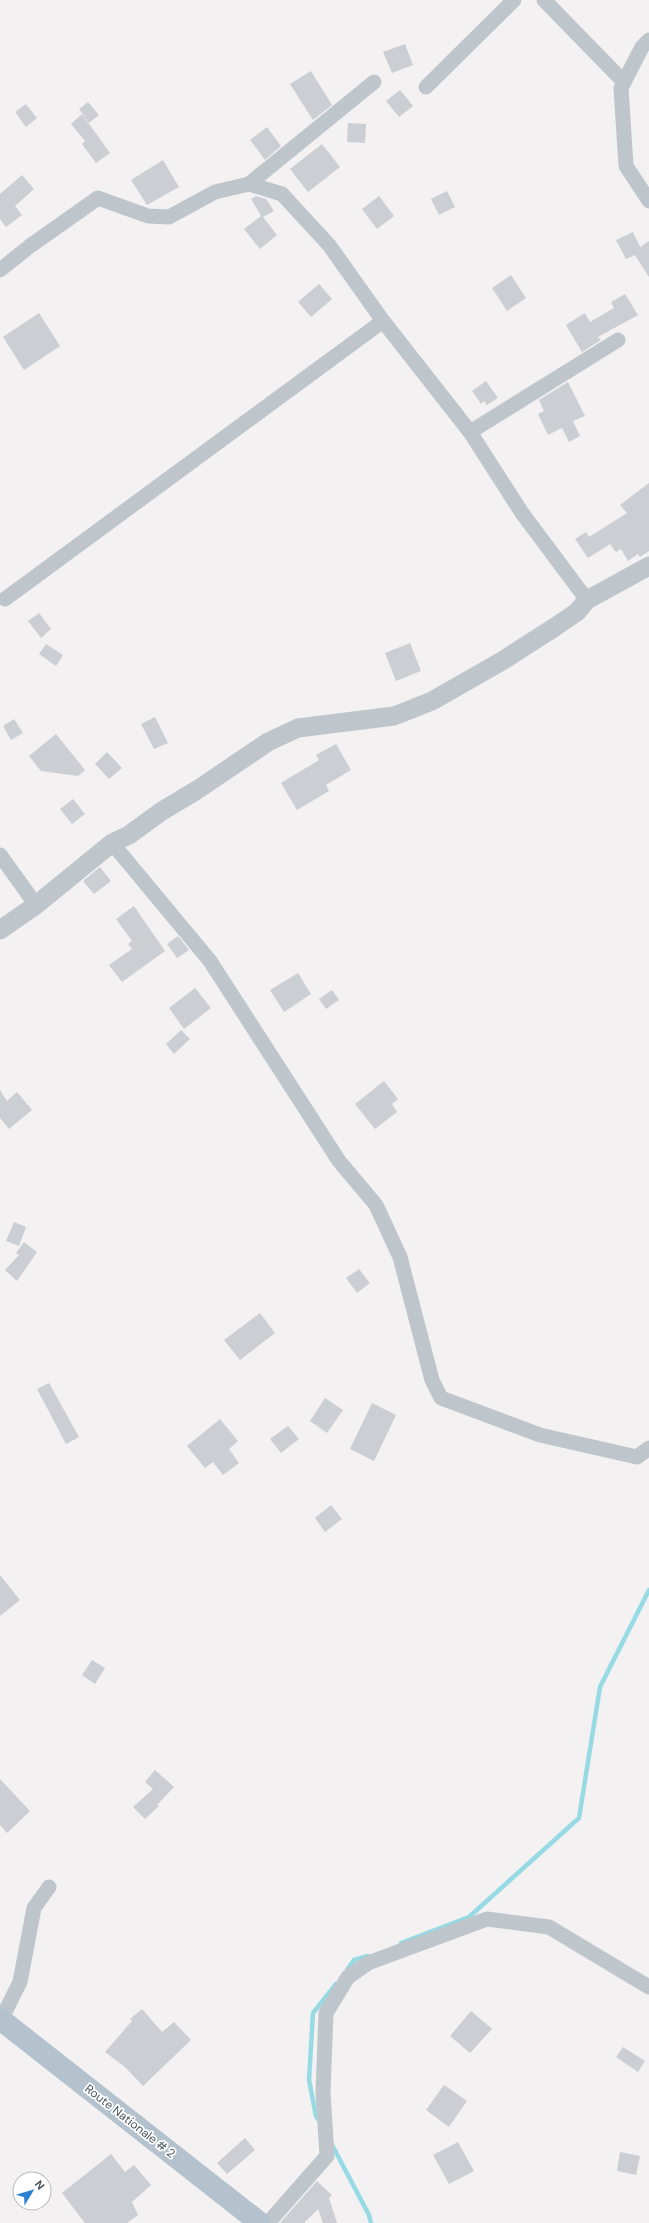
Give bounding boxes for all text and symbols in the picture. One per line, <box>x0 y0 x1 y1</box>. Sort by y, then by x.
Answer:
street label: Route Nationale # 2 <box>82 2081 179 2161</box>
north arrow <box>12 2171 52 2211</box>
text: N <box>32 2177 48 2192</box>

